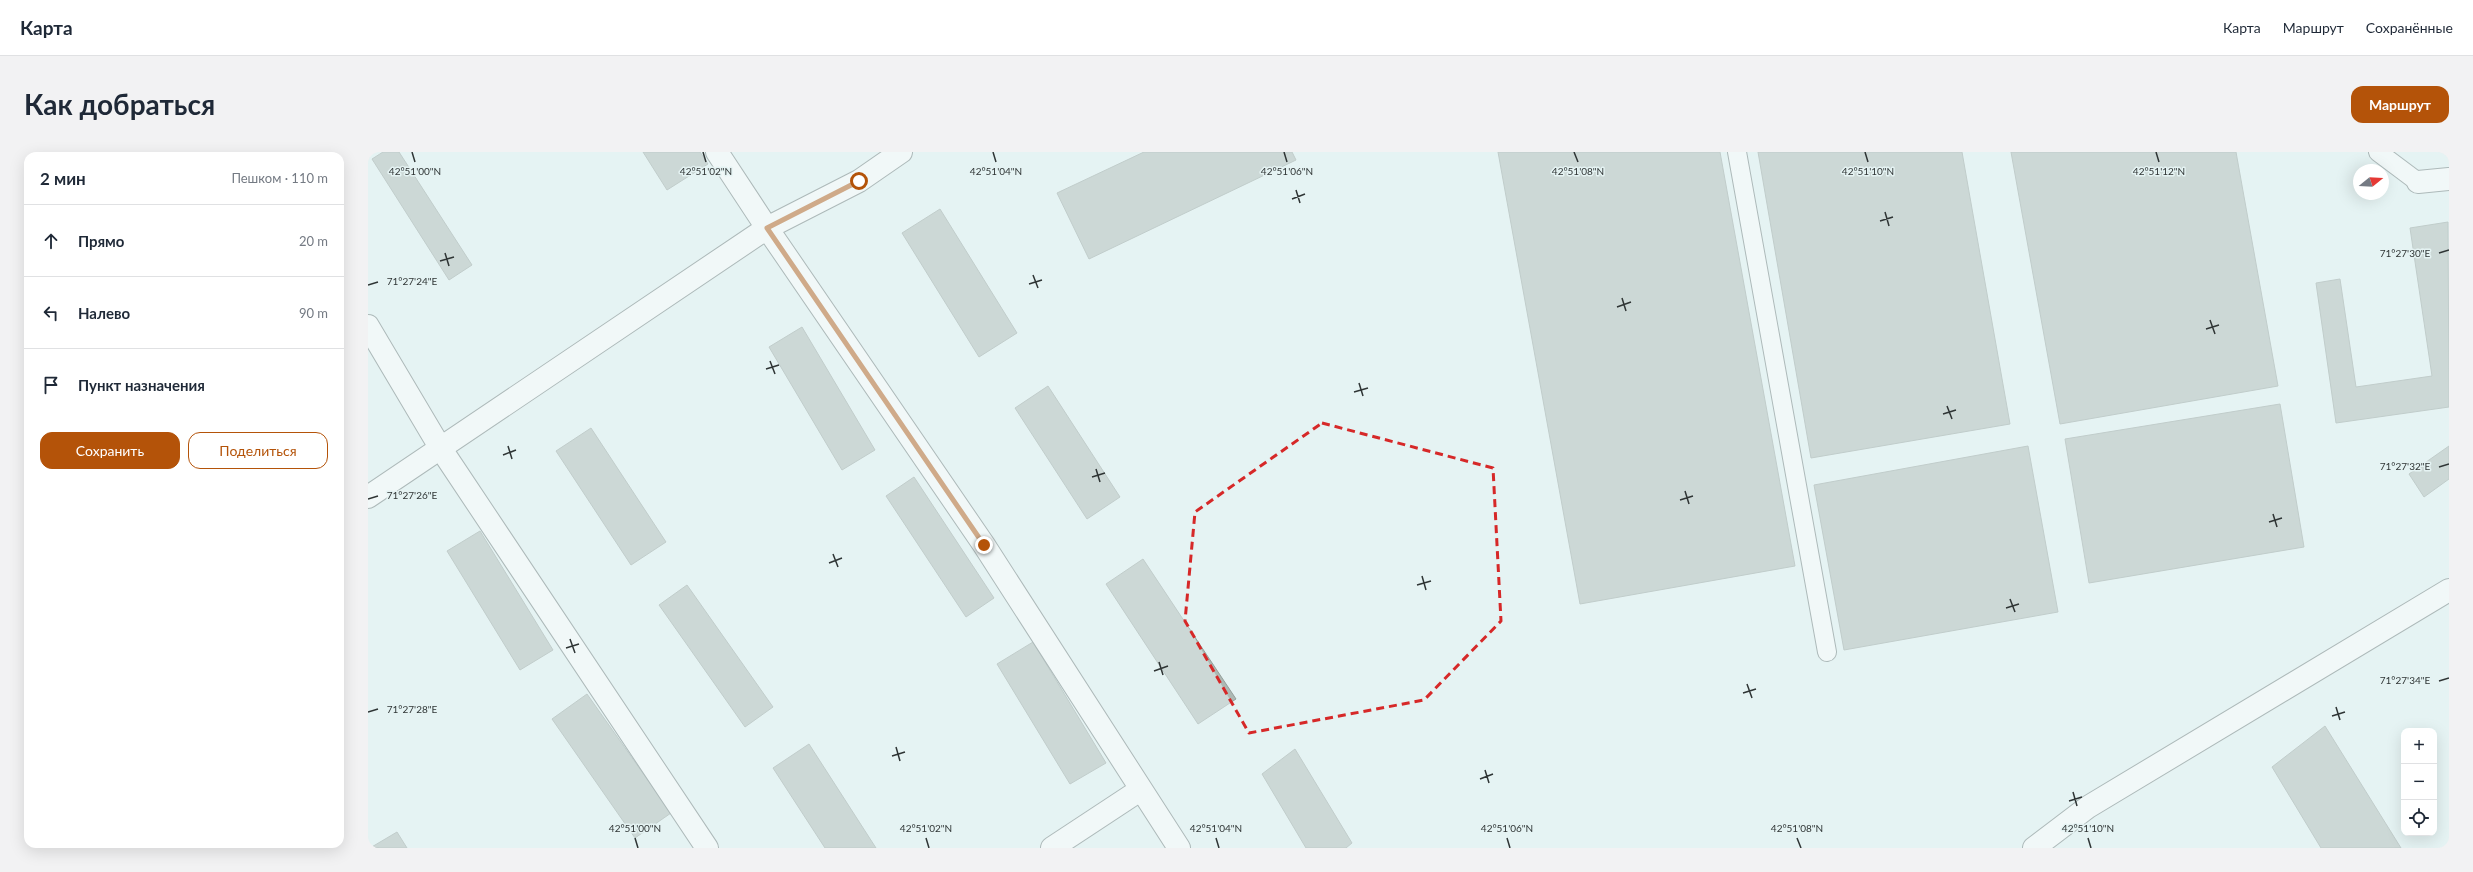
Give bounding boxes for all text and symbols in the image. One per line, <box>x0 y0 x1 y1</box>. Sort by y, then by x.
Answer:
text: Карта <box>20 16 73 39</box>
text: Карта <box>2223 19 2261 36</box>
text: Маршрут <box>2283 19 2344 36</box>
text: Сохранённые <box>2366 19 2453 36</box>
button: Маршрут <box>2351 86 2449 123</box>
text: Как добраться <box>24 87 215 121</box>
north arrow <box>2353 164 2389 200</box>
text: 42°51'00"N <box>389 165 441 177</box>
text: 42°51'02"N <box>680 165 732 177</box>
text: 42°51'04"N <box>970 165 1022 177</box>
text: 42°51'06"N <box>1261 165 1313 177</box>
text: 42°51'08"N <box>1552 165 1604 177</box>
text: 42°51'10"N <box>1842 165 1894 177</box>
text: 42°51'12"N <box>2133 165 2185 177</box>
text: 2 мин <box>40 168 86 189</box>
text: Пешком · 110 m <box>231 170 328 186</box>
route start <box>850 172 868 190</box>
icon: ahead <box>40 230 62 252</box>
text: Прямо <box>78 232 124 250</box>
text: 20 m <box>299 233 328 249</box>
text: 71°27'30"E <box>2380 247 2430 259</box>
text: 71°27'24"E <box>387 275 437 287</box>
icon: left <box>40 302 62 324</box>
text: Налево <box>78 304 130 322</box>
text: 90 m <box>299 305 328 321</box>
icon: arrive <box>40 374 62 396</box>
text: Пункт назначения <box>78 376 205 394</box>
button: Сохранить <box>40 432 180 469</box>
button: Поделиться <box>188 432 328 469</box>
text: 71°27'32"E <box>2380 460 2430 472</box>
text: 71°27'26"E <box>387 489 437 501</box>
route end <box>975 536 993 554</box>
text: 71°27'34"E <box>2380 674 2430 686</box>
text: 71°27'28"E <box>387 703 437 715</box>
map controls <box>2401 728 2437 836</box>
button: + <box>2401 728 2437 764</box>
button: − <box>2401 764 2437 800</box>
button: locate <box>2401 800 2437 836</box>
text: 42°51'00"N <box>609 822 661 834</box>
text: 42°51'02"N <box>900 822 952 834</box>
text: 42°51'04"N <box>1190 822 1242 834</box>
text: 42°51'06"N <box>1481 822 1533 834</box>
text: 42°51'08"N <box>1771 822 1823 834</box>
text: 42°51'10"N <box>2062 822 2114 834</box>

